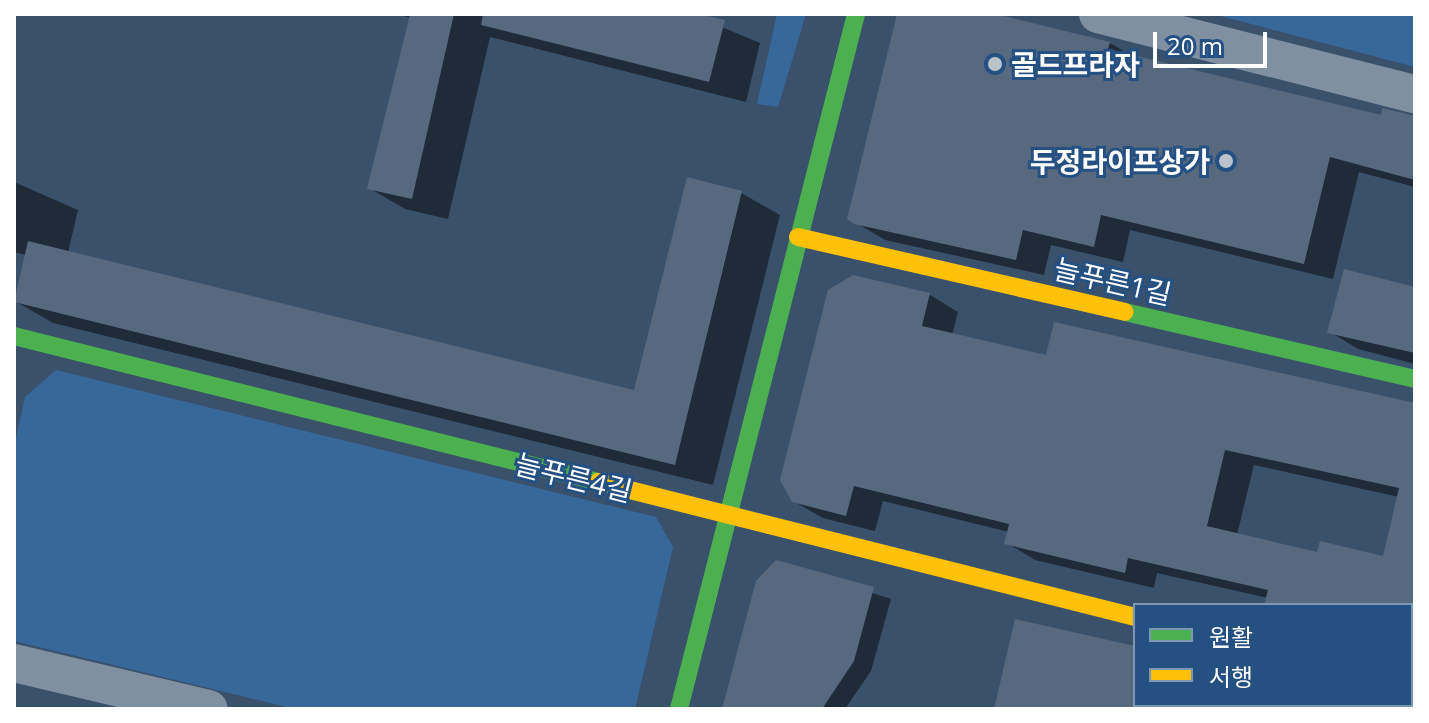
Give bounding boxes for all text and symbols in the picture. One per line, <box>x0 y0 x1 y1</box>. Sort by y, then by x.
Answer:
scale bar <box>1157 16 1271 66</box>
text: 20 m <box>1167 29 1223 62</box>
place label: 골드프라자 <box>1011 47 1140 81</box>
marker: 골드프라자 <box>986 55 1004 73</box>
place label: 두정라이프상가 <box>1030 144 1210 178</box>
marker: 두정라이프상가 <box>1217 152 1235 170</box>
street label: 늘푸른1길 <box>1051 251 1175 311</box>
street label: 늘푸른4길 <box>512 446 636 508</box>
legend <box>1133 603 1413 707</box>
text: 원활 <box>1209 620 1253 653</box>
text: 서행 <box>1209 660 1253 693</box>

